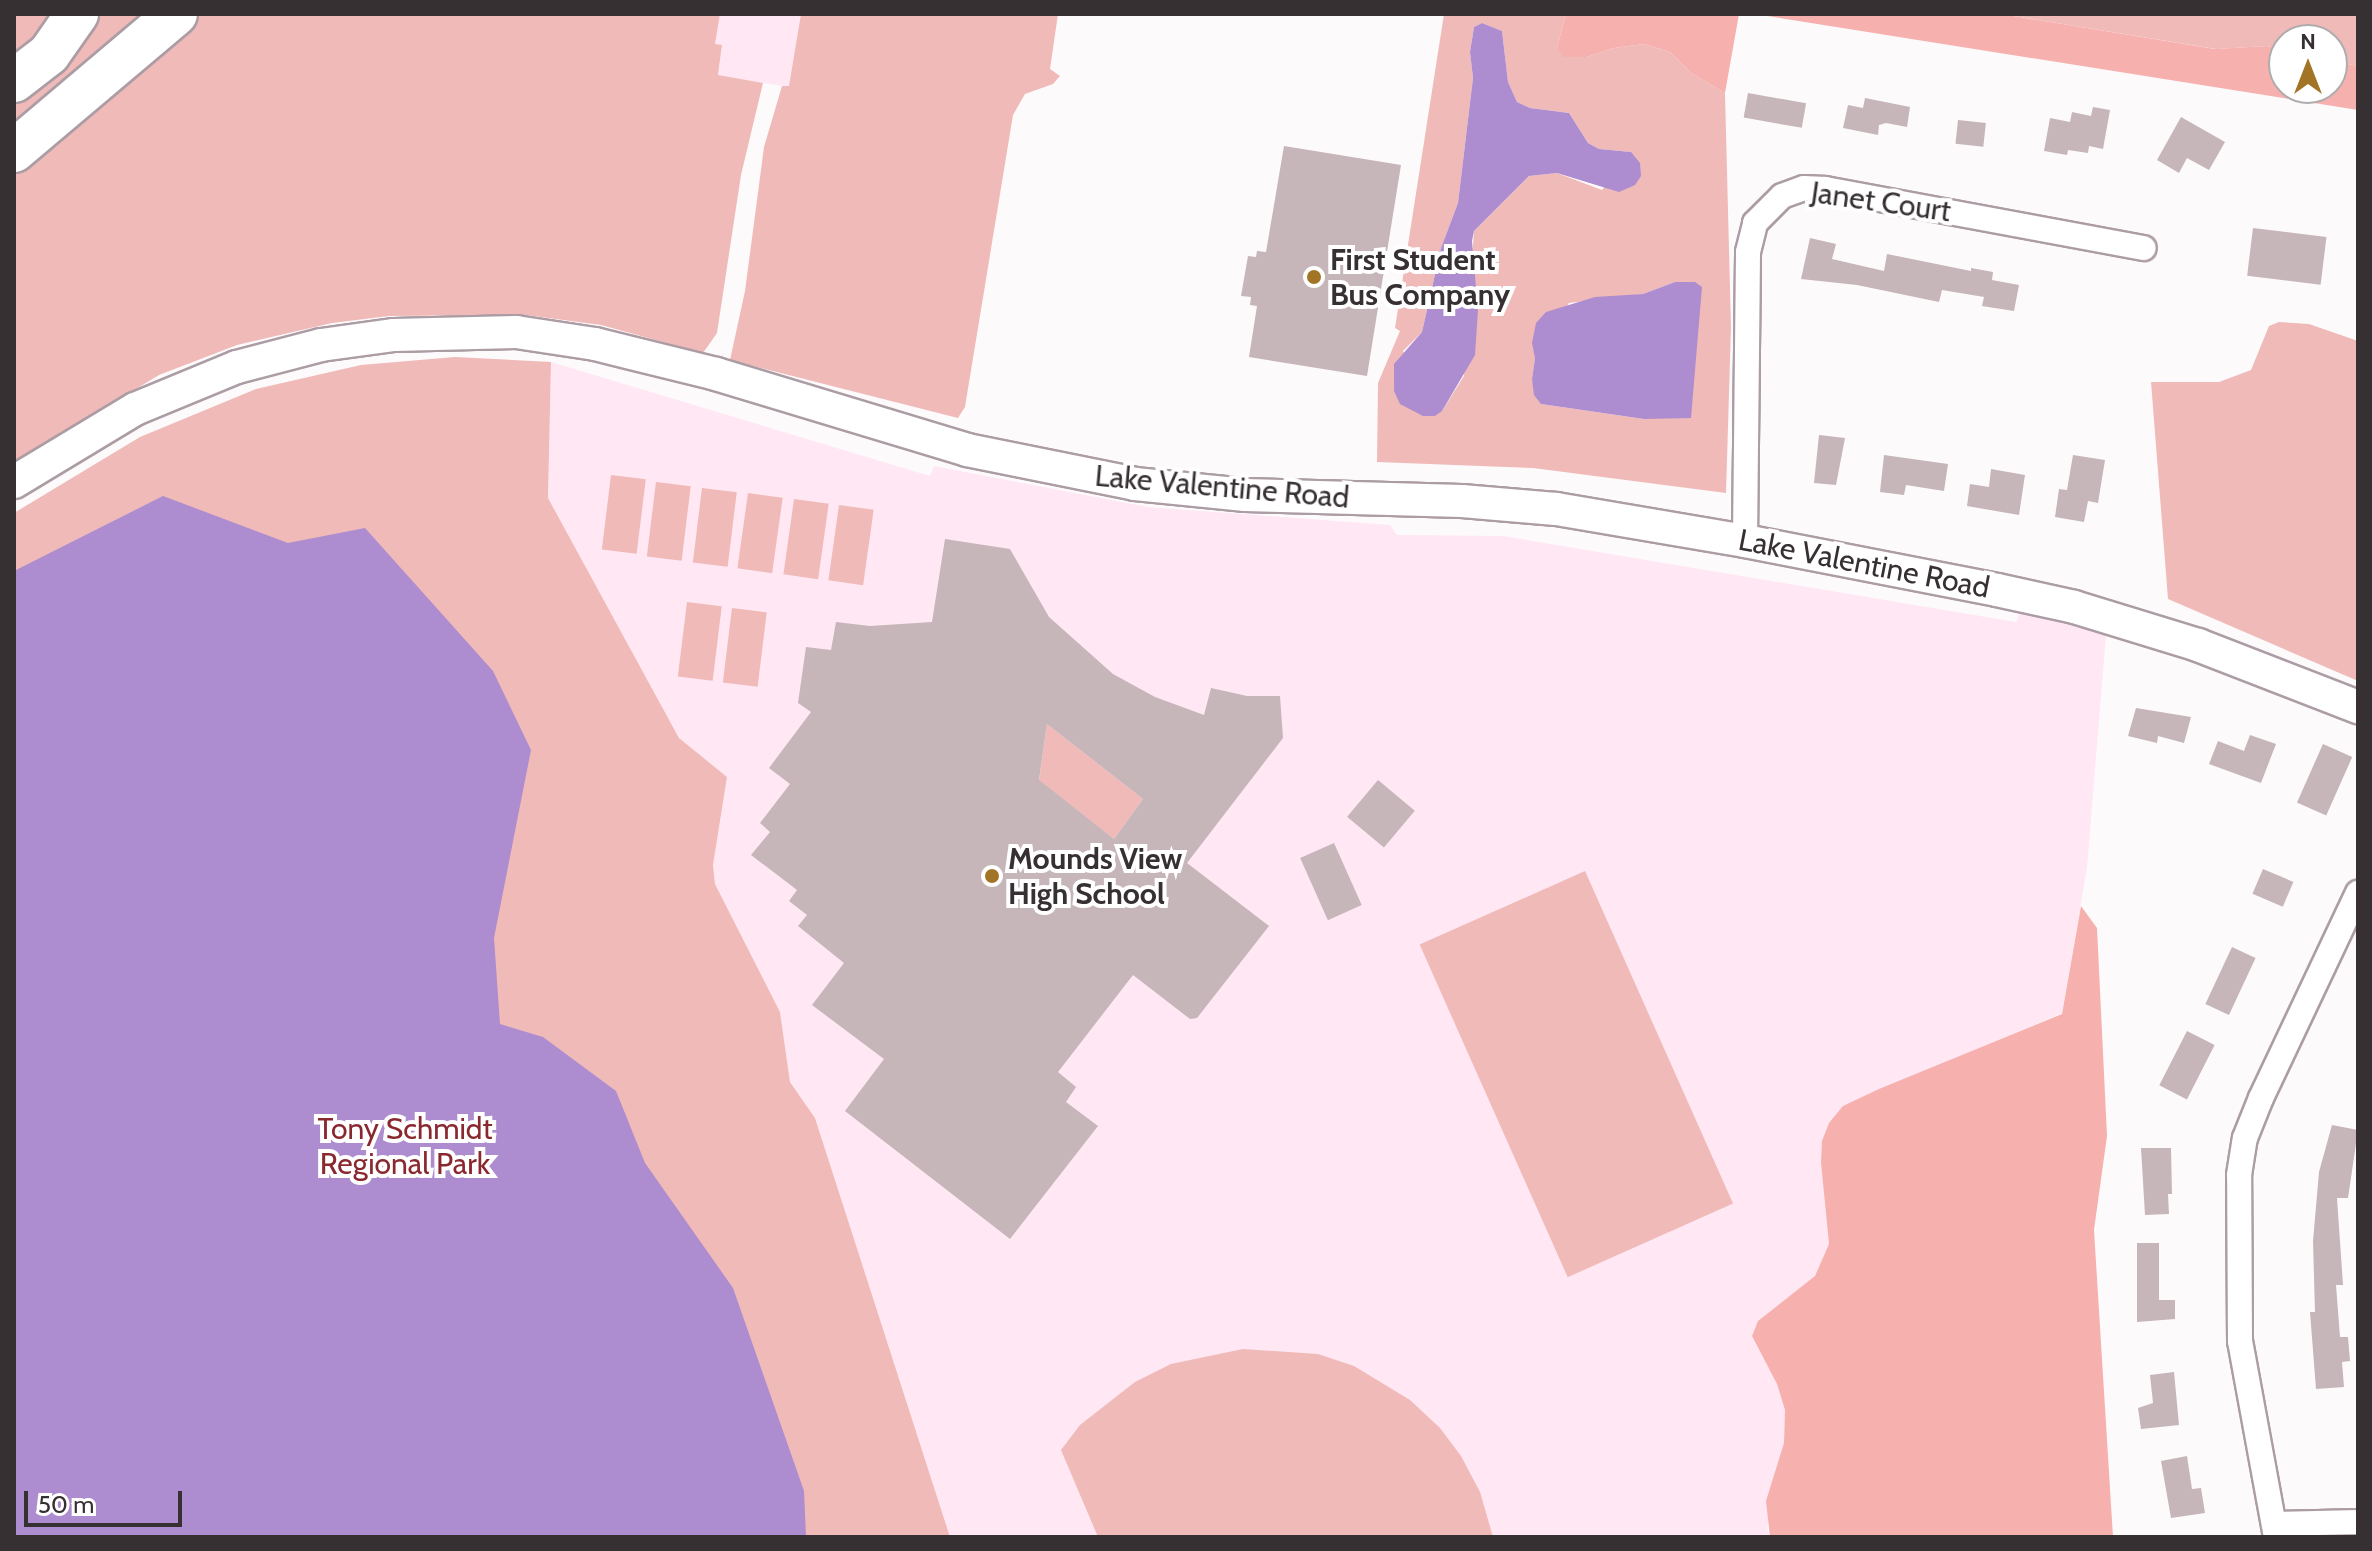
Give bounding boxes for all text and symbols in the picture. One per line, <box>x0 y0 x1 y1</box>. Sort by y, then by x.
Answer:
north arrow <box>2268 24 2348 104</box>
text: N <box>2300 28 2316 55</box>
street label: Janet Court <box>1809 174 1953 230</box>
place label: First Student Bus Company <box>1330 242 1510 312</box>
marker: First Student Bus Company <box>1305 268 1323 286</box>
street label: Lake Valentine Road <box>1093 458 1351 516</box>
street label: Lake Valentine Road <box>1735 522 1993 606</box>
place label: Mounds View High School <box>1008 841 1182 912</box>
marker: Mounds View High School <box>983 867 1001 885</box>
park label: Tony Schmidt Regional Park <box>317 1111 493 1182</box>
scale bar <box>28 1475 186 1525</box>
text: 50 m <box>38 1490 94 1519</box>

